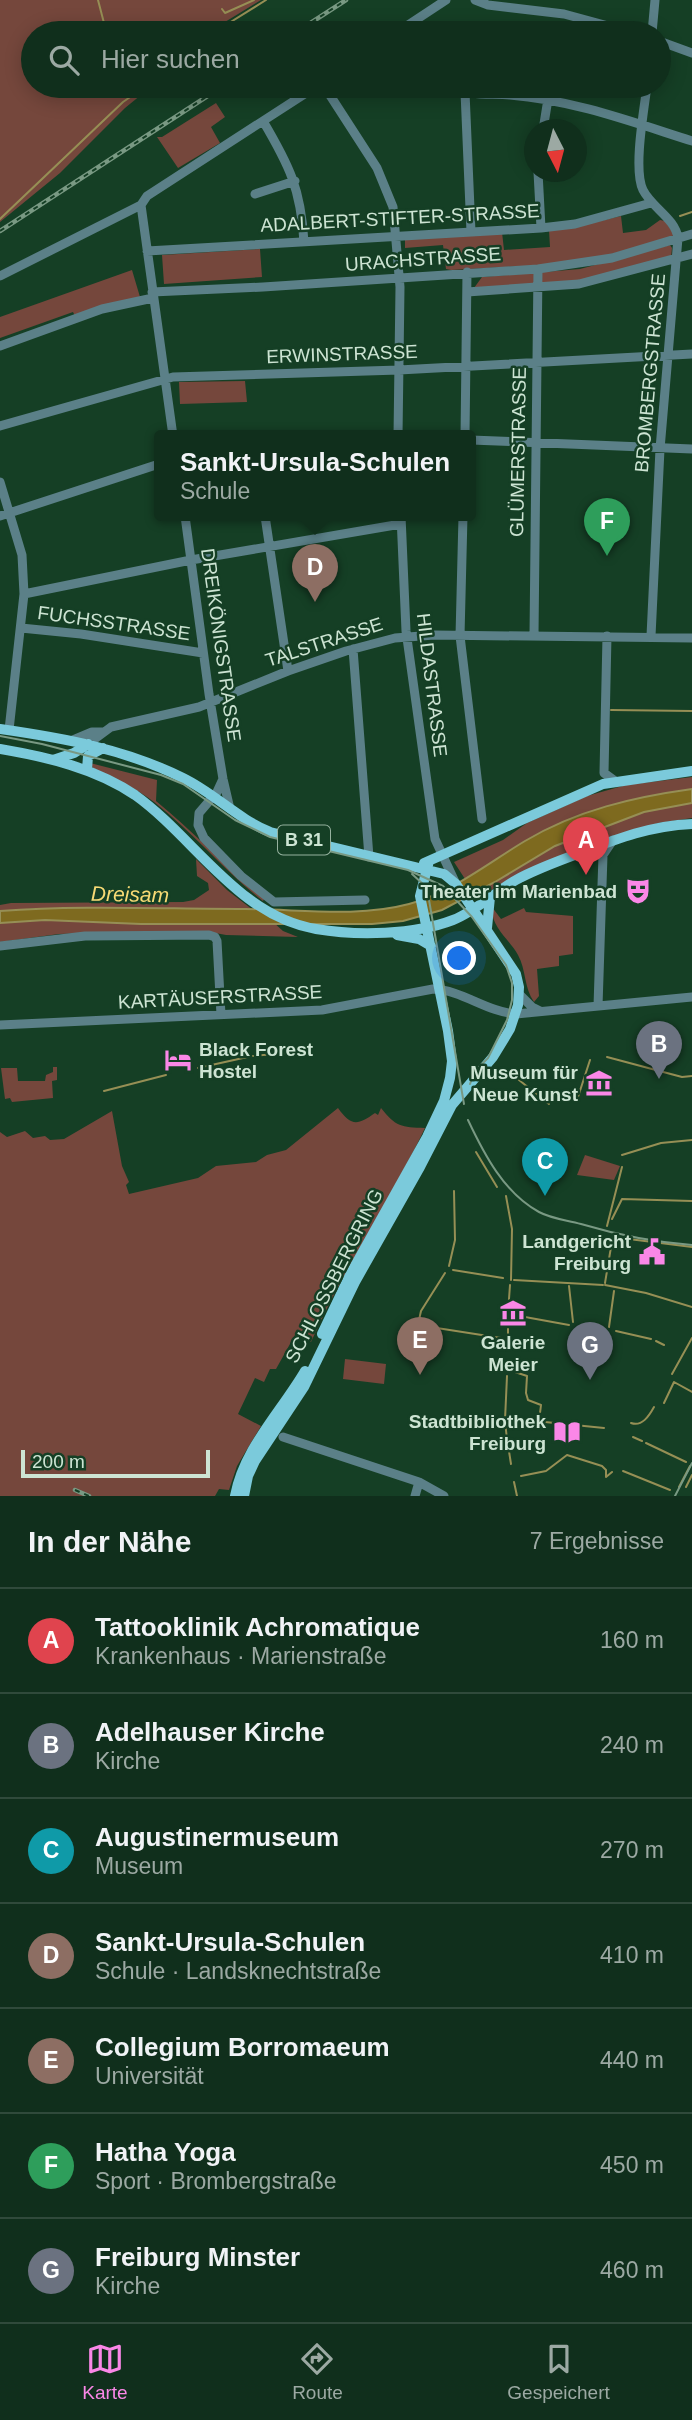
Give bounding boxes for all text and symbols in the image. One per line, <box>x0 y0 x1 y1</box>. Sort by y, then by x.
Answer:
search box <box>21 21 671 98</box>
icon: search <box>45 41 83 79</box>
text: Hier suchen <box>101 44 240 74</box>
north arrow <box>524 119 587 182</box>
street label: ADALBERT-STIFTER-STRASSE <box>260 200 540 236</box>
street label: URACHSTRASSE <box>344 243 502 275</box>
street label: BROMBERGSTRASSE <box>631 273 669 473</box>
street label: ERWINSTRASSE <box>266 341 418 367</box>
street label: GLÜMERSTRASSE <box>506 367 530 537</box>
popup <box>154 430 476 521</box>
text: Sankt-Ursula-Schulen <box>180 447 450 477</box>
text: Schule <box>180 478 250 504</box>
pin: F <box>584 498 630 556</box>
pin: D <box>292 544 338 602</box>
street label: DREIKÖNIGSTRASSE <box>197 547 245 743</box>
street label: FUCHSSTRASSE <box>36 602 192 644</box>
street label: HILDASTRASSE <box>413 612 451 758</box>
street label: TALSTRASSE <box>263 613 385 671</box>
pin: A <box>563 817 609 875</box>
road number: B 31 <box>278 826 330 854</box>
theatre icon: Theater im Marienbad <box>623 876 653 906</box>
place label: Theater im Marienbad <box>421 881 617 902</box>
water label: Dreisam <box>91 882 169 906</box>
your location <box>442 941 476 975</box>
street label: KARTÄUSERSTRASSE <box>117 981 323 1013</box>
pin: B <box>636 1021 682 1079</box>
place label: Black Forest Hostel <box>199 1039 314 1082</box>
hotel icon: Black Forest Hostel <box>163 1045 193 1075</box>
place label: Museum für Neue Kunst <box>470 1062 579 1105</box>
museum icon: Museum für Neue Kunst <box>584 1068 614 1098</box>
pin: C <box>522 1138 568 1196</box>
street label: SCHLOSSBERGRING <box>281 1186 387 1366</box>
place label: Landgericht Freiburg <box>522 1231 632 1274</box>
public building icon: Landgericht Freiburg <box>637 1237 667 1267</box>
museum icon: Galerie Meier <box>498 1298 528 1328</box>
pin: E <box>397 1317 443 1375</box>
pin: G <box>567 1322 613 1380</box>
place label: Galerie Meier <box>481 1332 545 1375</box>
place label: Stadtbibliothek Freiburg <box>409 1411 546 1454</box>
library icon: Stadtbibliothek Freiburg <box>552 1417 582 1447</box>
scale bar <box>21 1447 210 1479</box>
text: 200 m <box>32 1451 85 1472</box>
text: In der Nähe <box>28 1525 191 1558</box>
text: 7 Ergebnisse <box>530 1528 664 1554</box>
text: Tattooklinik Achromatique <box>95 1612 420 1642</box>
text: A <box>43 1627 59 1653</box>
text: 160 m <box>600 1627 664 1653</box>
text: Krankenhaus · Marienstraße <box>95 1643 386 1669</box>
text: Adelhauser Kirche <box>95 1717 325 1747</box>
text: B <box>43 1732 59 1758</box>
text: 240 m <box>600 1732 664 1758</box>
text: Kirche <box>95 1748 160 1774</box>
text: Augustinermuseum <box>95 1822 339 1852</box>
text: C <box>43 1837 59 1863</box>
text: 270 m <box>600 1837 664 1863</box>
text: Museum <box>95 1853 183 1879</box>
text: Sankt-Ursula-Schulen <box>95 1927 365 1957</box>
text: D <box>43 1942 59 1968</box>
text: 410 m <box>600 1942 664 1968</box>
text: Schule · Landsknechtstraße <box>95 1958 381 1984</box>
text: Collegium Borromaeum <box>95 2032 390 2062</box>
text: E <box>43 2047 59 2073</box>
text: 440 m <box>600 2047 664 2073</box>
text: Universität <box>95 2063 204 2089</box>
text: Hatha Yoga <box>95 2137 236 2167</box>
text: F <box>44 2152 58 2178</box>
text: 450 m <box>600 2152 664 2178</box>
text: Sport · Brombergstraße <box>95 2168 337 2194</box>
text: Freiburg Minster <box>95 2242 300 2272</box>
text: G <box>42 2257 60 2283</box>
text: 460 m <box>600 2257 664 2283</box>
text: Kirche <box>95 2273 160 2299</box>
tab: Karte <box>82 2340 128 2404</box>
tab: Route <box>292 2340 343 2404</box>
tab: Gespeichert <box>507 2340 610 2404</box>

